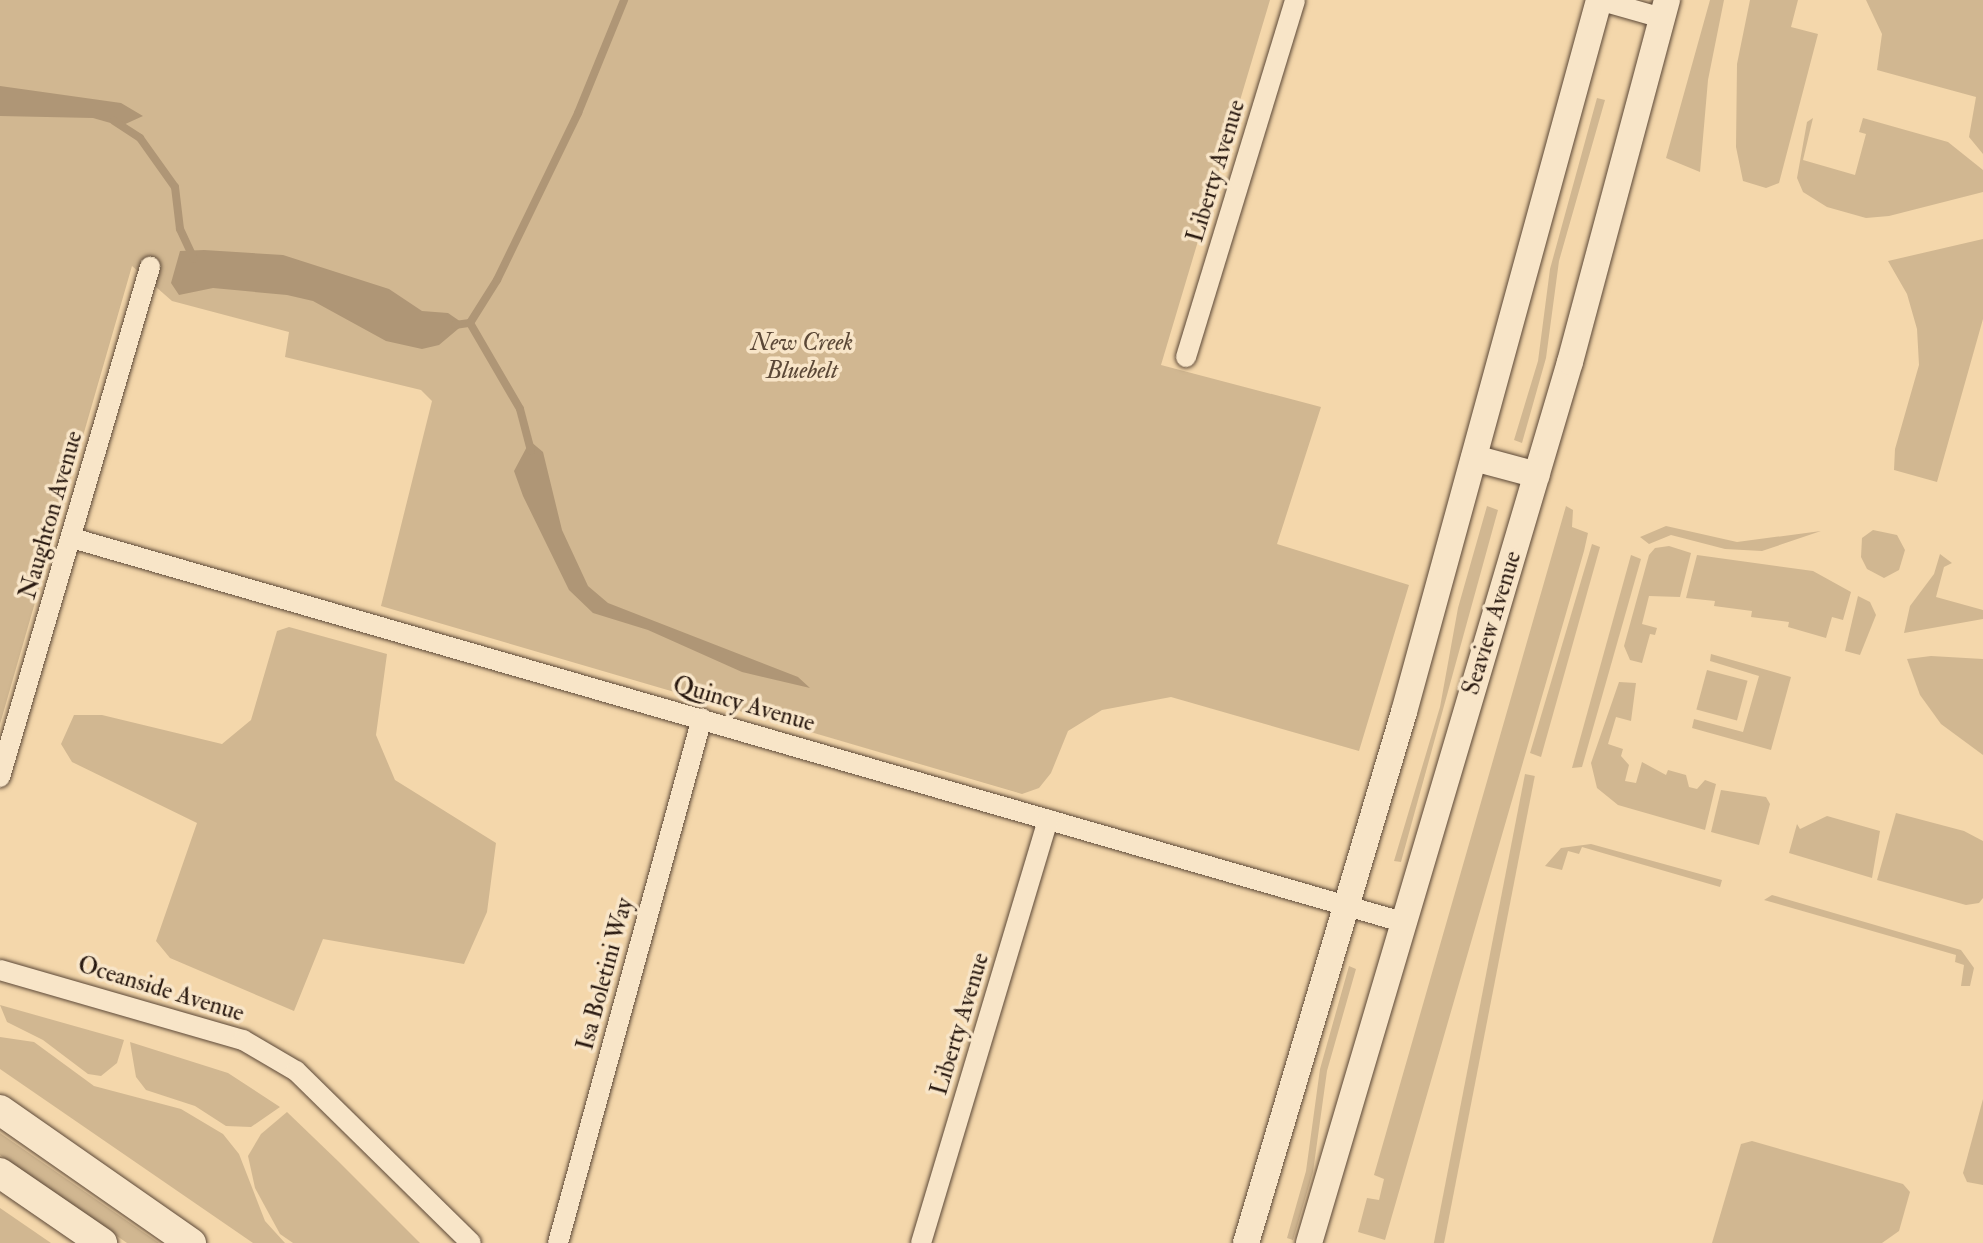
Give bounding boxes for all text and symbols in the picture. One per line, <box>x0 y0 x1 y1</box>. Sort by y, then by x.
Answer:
street label: Liberty Avenue <box>1181 96 1251 246</box>
park label: New Creek Bluebelt <box>751 329 853 385</box>
street label: Naughton Avenue <box>13 428 89 602</box>
street label: Seaview Avenue <box>1456 548 1528 698</box>
street label: Quincy Avenue <box>670 670 818 738</box>
street label: Isa Boletini Way <box>571 895 639 1053</box>
street label: Liberty Avenue <box>925 949 995 1099</box>
street label: Oceanside Avenue <box>74 950 248 1028</box>

